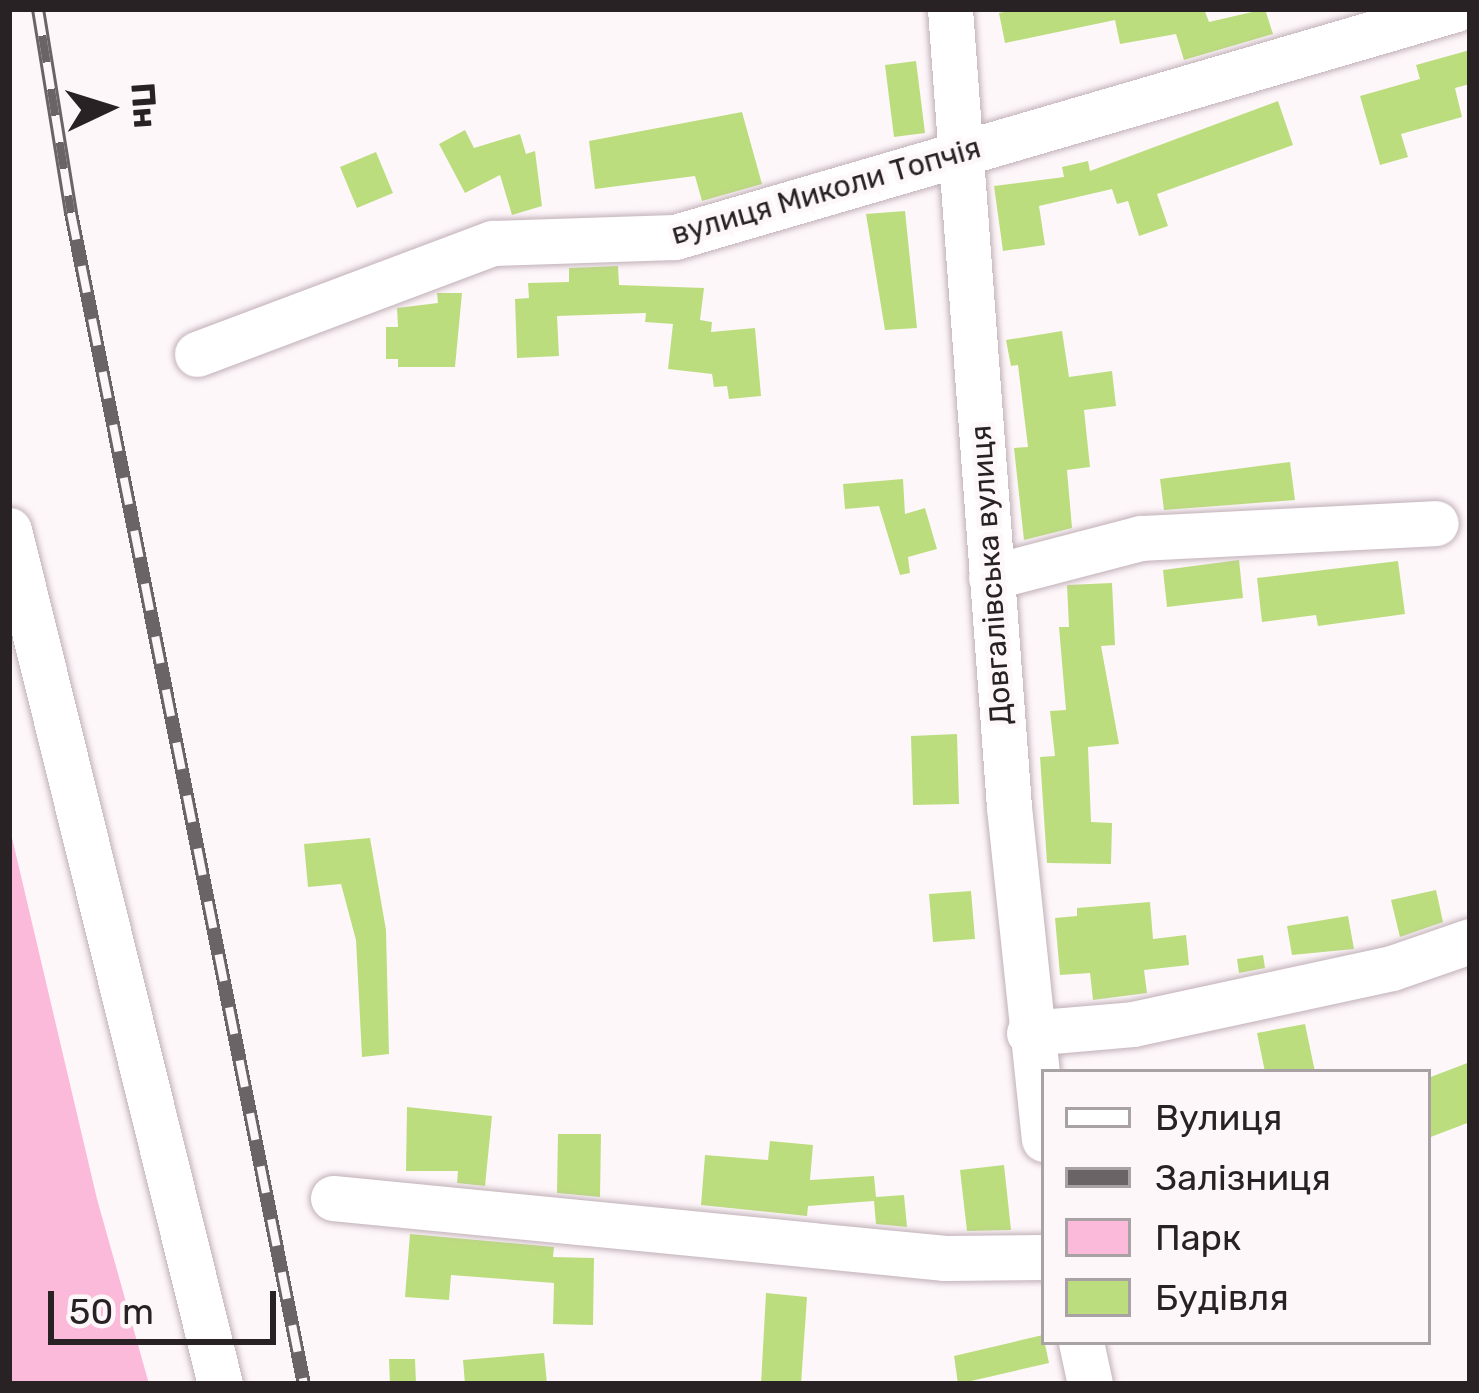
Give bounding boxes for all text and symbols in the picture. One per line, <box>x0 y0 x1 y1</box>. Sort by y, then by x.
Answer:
north arrow <box>48 48 168 168</box>
text: Пн <box>123 81 165 130</box>
street label: вулиця Миколи Топчія <box>667 130 985 252</box>
street label: Довгалівська вулиця <box>963 424 1019 726</box>
legend <box>1041 1069 1431 1345</box>
text: Вулиця <box>1155 1096 1282 1139</box>
text: Залізниця <box>1155 1156 1331 1199</box>
text: Парк <box>1155 1216 1241 1259</box>
scale bar <box>54 1267 282 1341</box>
text: Будівля <box>1155 1276 1289 1319</box>
text: 50 m <box>69 1290 154 1333</box>

